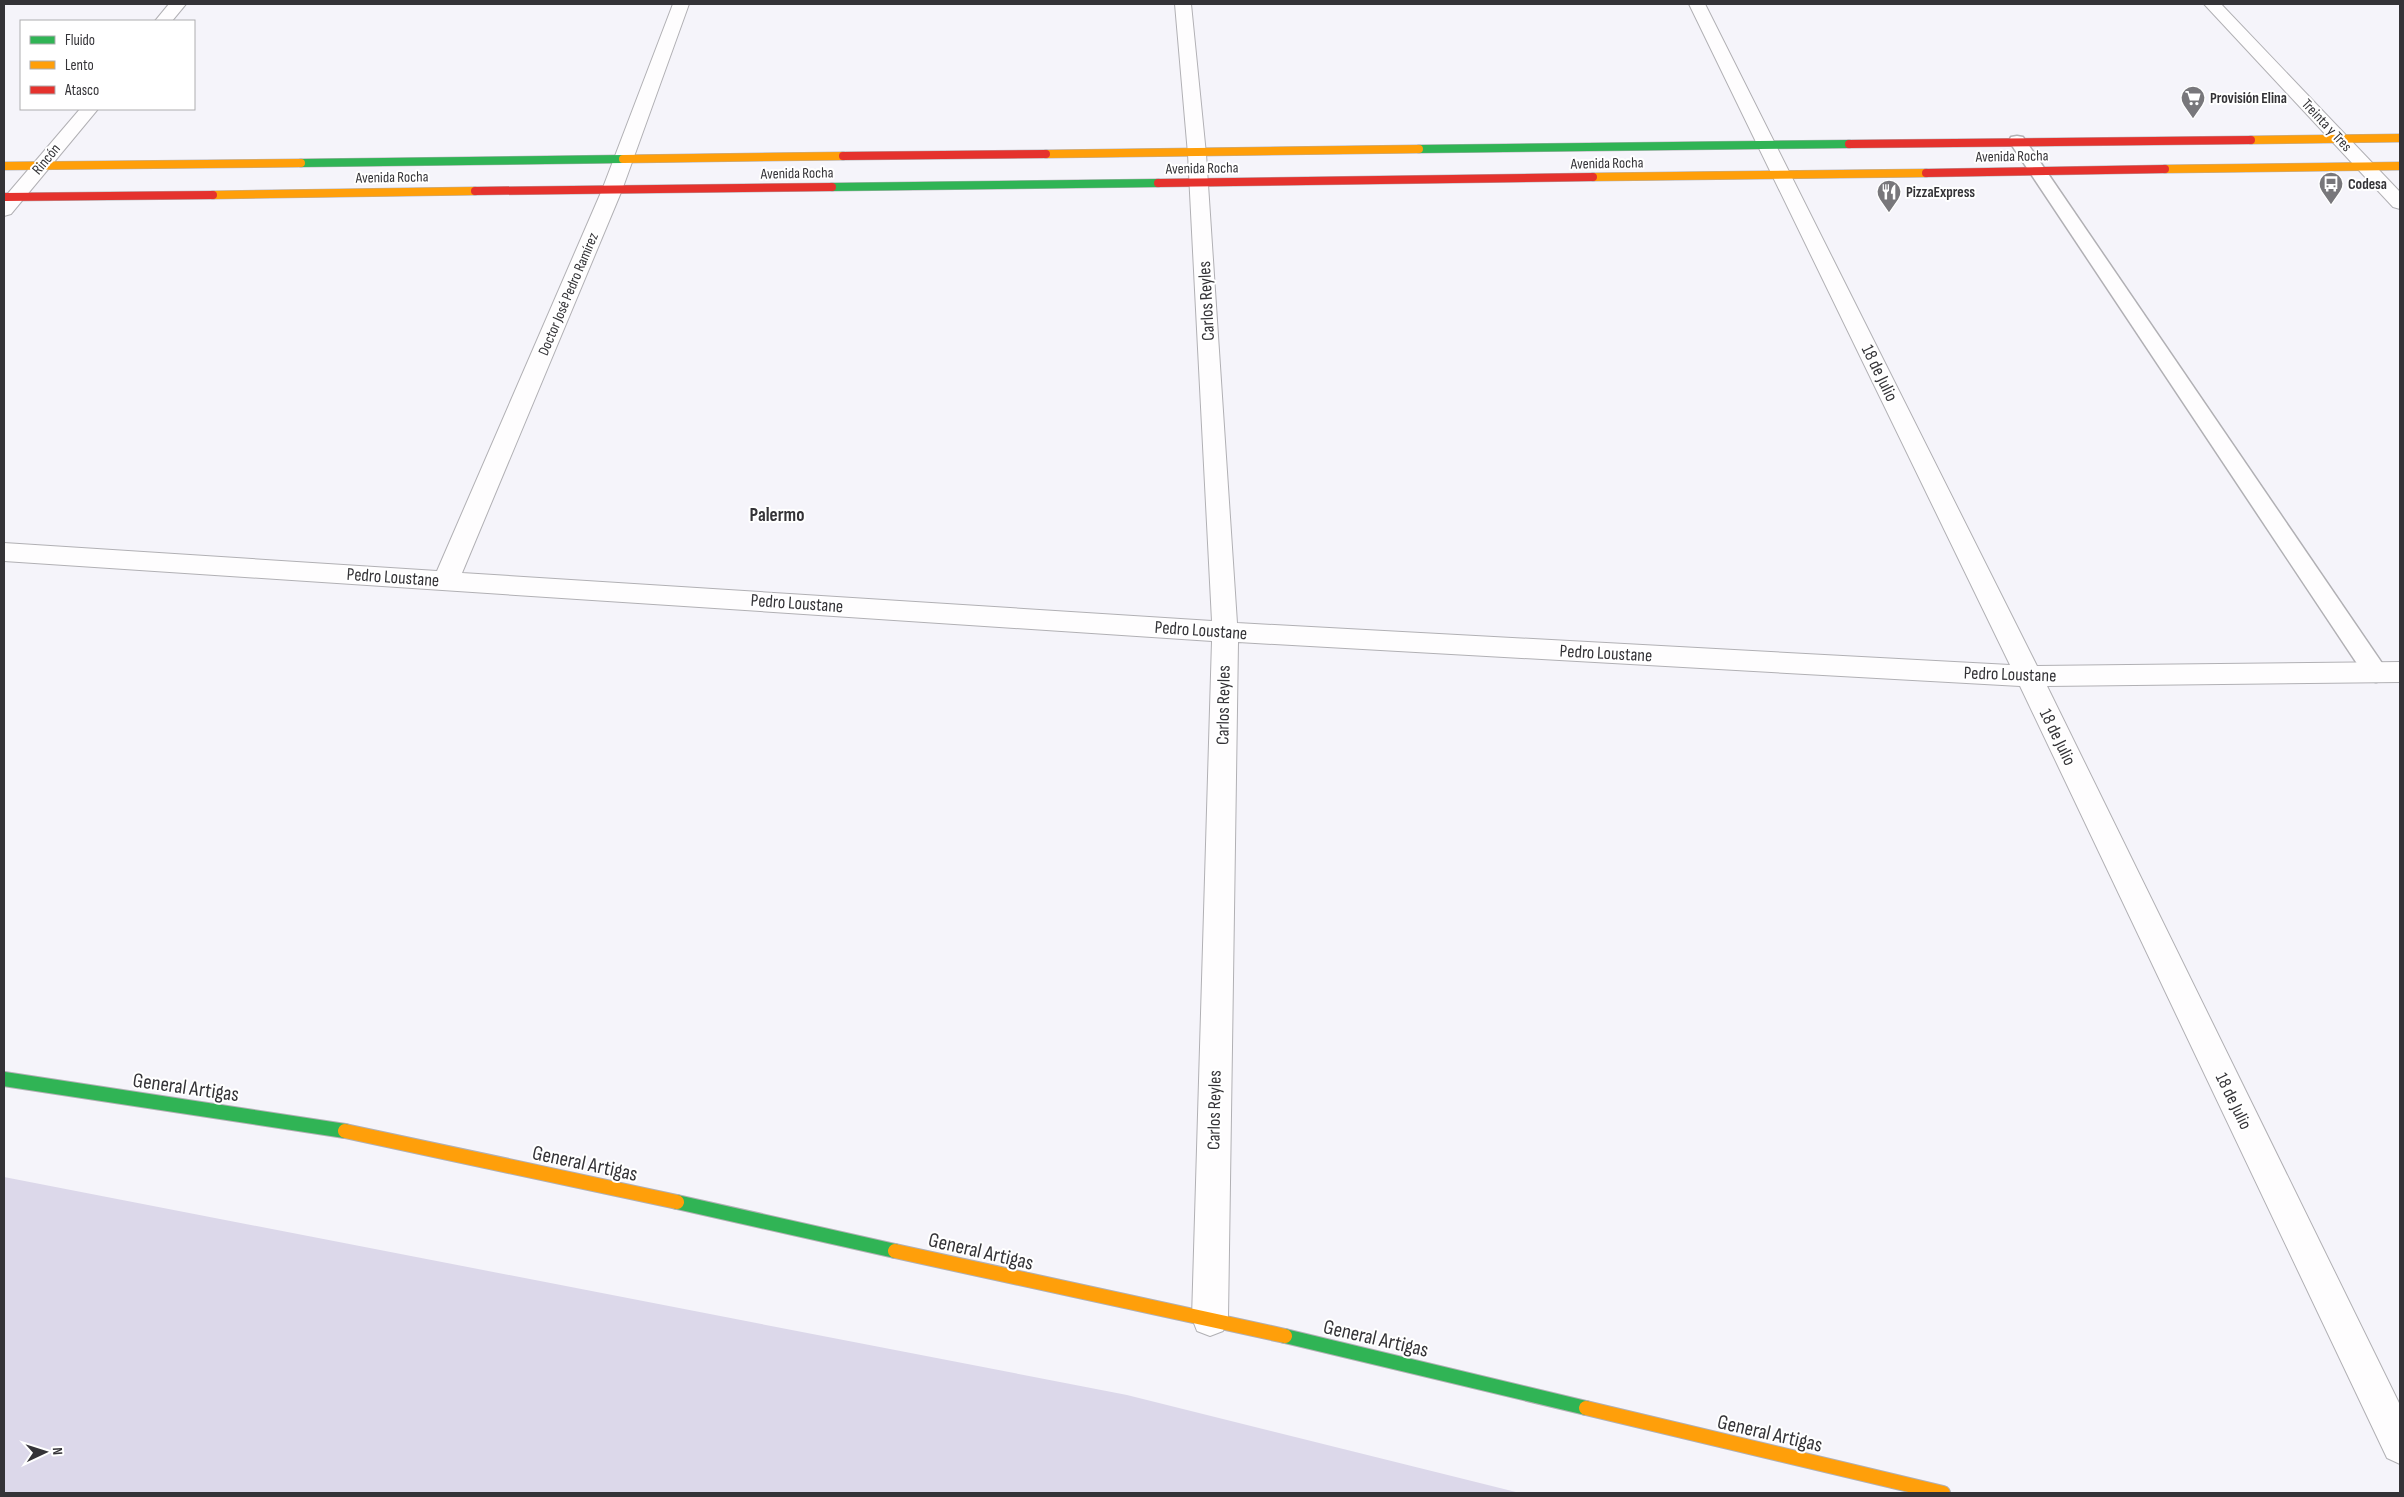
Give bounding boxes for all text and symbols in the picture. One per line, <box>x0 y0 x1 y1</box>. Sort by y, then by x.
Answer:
legend <box>20 20 195 110</box>
text: Fluido <box>65 31 95 50</box>
text: Lento <box>65 56 94 75</box>
text: Atasco <box>64 81 99 100</box>
supermarket icon: Provisión Elina <box>2180 85 2206 119</box>
place label: Provisión Elina <box>2210 89 2287 108</box>
street label: Treinta y Tres <box>2297 95 2356 156</box>
street label: Rincón <box>28 140 65 179</box>
street label: Avenida Rocha <box>1974 146 2049 167</box>
street label: Avenida Rocha <box>1569 153 1644 174</box>
street label: Avenida Rocha <box>1164 158 1239 179</box>
street label: Avenida Rocha <box>759 163 834 184</box>
street label: Avenida Rocha <box>354 167 429 188</box>
bus stop icon: Codesa <box>2318 171 2344 205</box>
place label: Codesa <box>2348 175 2387 194</box>
restaurant icon: PizzaExpress <box>1876 179 1902 213</box>
place label: PizzaExpress <box>1906 183 1975 202</box>
street label: Doctor José Pedro Ramírez <box>534 229 603 359</box>
street label: Carlos Reyles <box>1194 261 1219 341</box>
street label: 18 de Julio <box>1857 341 1902 405</box>
district label: Palermo <box>750 504 804 527</box>
street label: Pedro Loustane <box>346 564 440 591</box>
street label: Pedro Loustane <box>750 590 844 617</box>
street label: Pedro Loustane <box>1154 617 1248 644</box>
street label: Pedro Loustane <box>1559 641 1653 666</box>
street label: Pedro Loustane <box>1963 662 2057 687</box>
street label: Carlos Reyles <box>1212 665 1235 745</box>
street label: 18 de Julio <box>2035 705 2080 769</box>
street label: General Artigas <box>131 1068 241 1107</box>
street label: 18 de Julio <box>2211 1069 2256 1133</box>
street label: Carlos Reyles <box>1203 1070 1226 1150</box>
street label: General Artigas <box>530 1140 640 1187</box>
street label: General Artigas <box>926 1227 1036 1276</box>
street label: General Artigas <box>1321 1314 1431 1363</box>
street label: General Artigas <box>1715 1409 1825 1458</box>
north arrow <box>20 1427 70 1477</box>
text: N <box>49 1447 66 1455</box>

